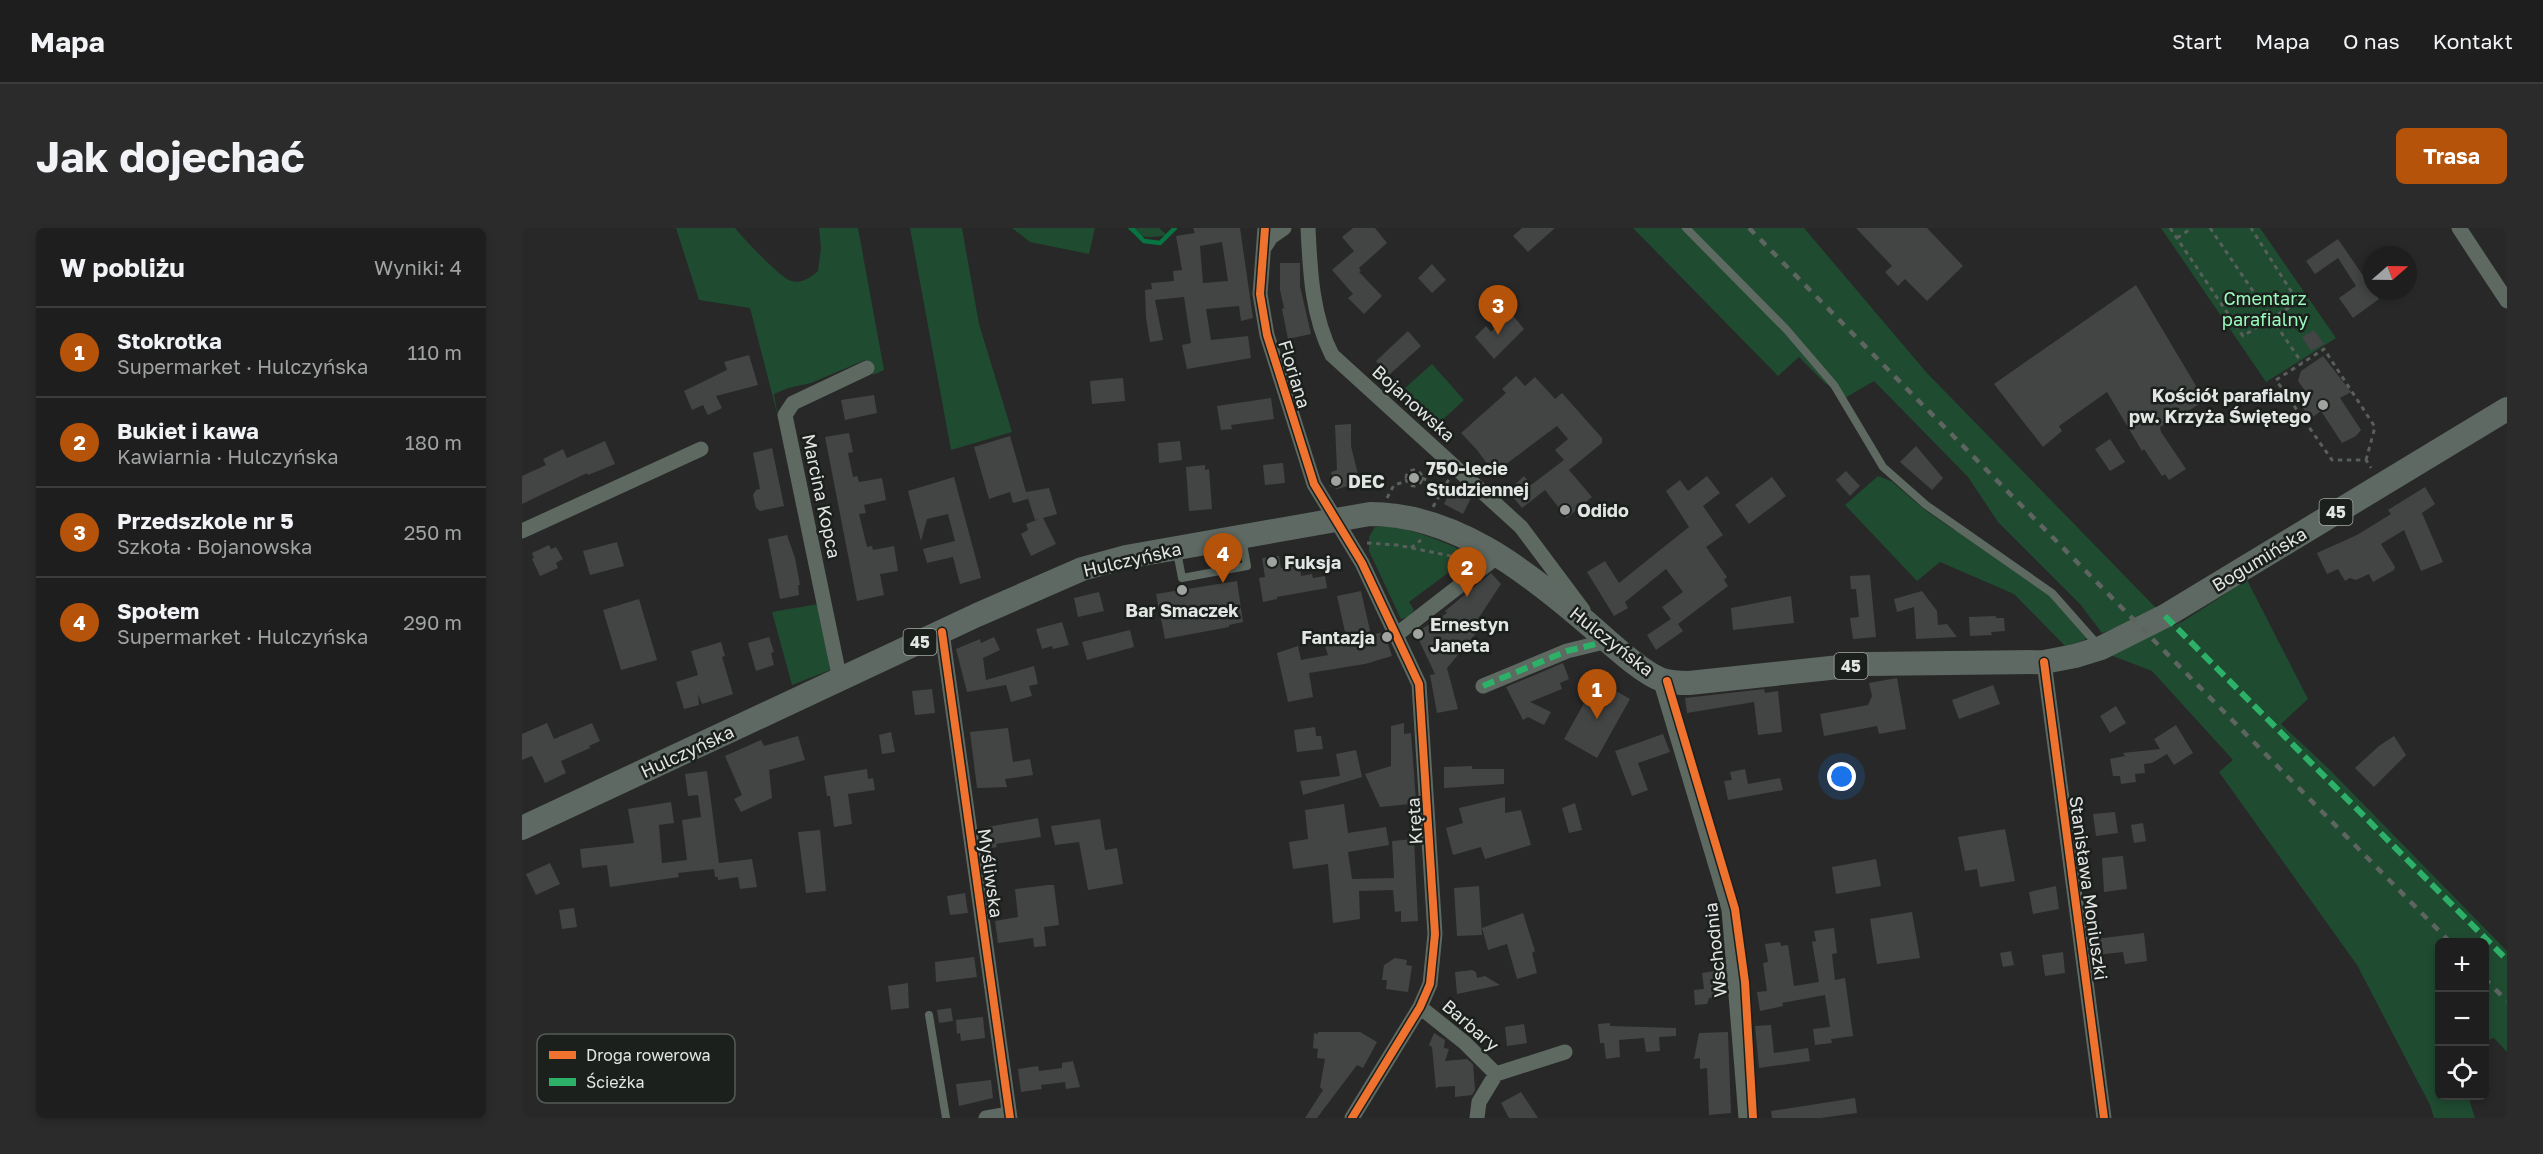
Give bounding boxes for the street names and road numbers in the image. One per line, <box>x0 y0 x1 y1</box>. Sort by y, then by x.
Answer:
street label: Floriana <box>1274 337 1316 411</box>
street label: Bojanowska <box>1368 360 1460 446</box>
street label: Marcina Kopca <box>798 432 846 560</box>
road number: 45 <box>2320 499 2352 525</box>
street label: Bogumińska <box>2208 522 2310 596</box>
street label: Hulczyńska <box>1081 537 1183 581</box>
street label: Hulczyńska <box>1566 601 1658 681</box>
road number: 45 <box>904 629 936 655</box>
road number: 45 <box>1834 653 1868 679</box>
street label: Hulczyńska <box>637 720 737 782</box>
street label: Stanisława Moniuszki <box>2065 794 2113 982</box>
street label: Kręta <box>1401 797 1427 845</box>
street label: Myśliwska <box>974 827 1008 919</box>
street label: Wschodnia <box>1699 902 1731 998</box>
street label: Barbary <box>1438 994 1504 1056</box>

